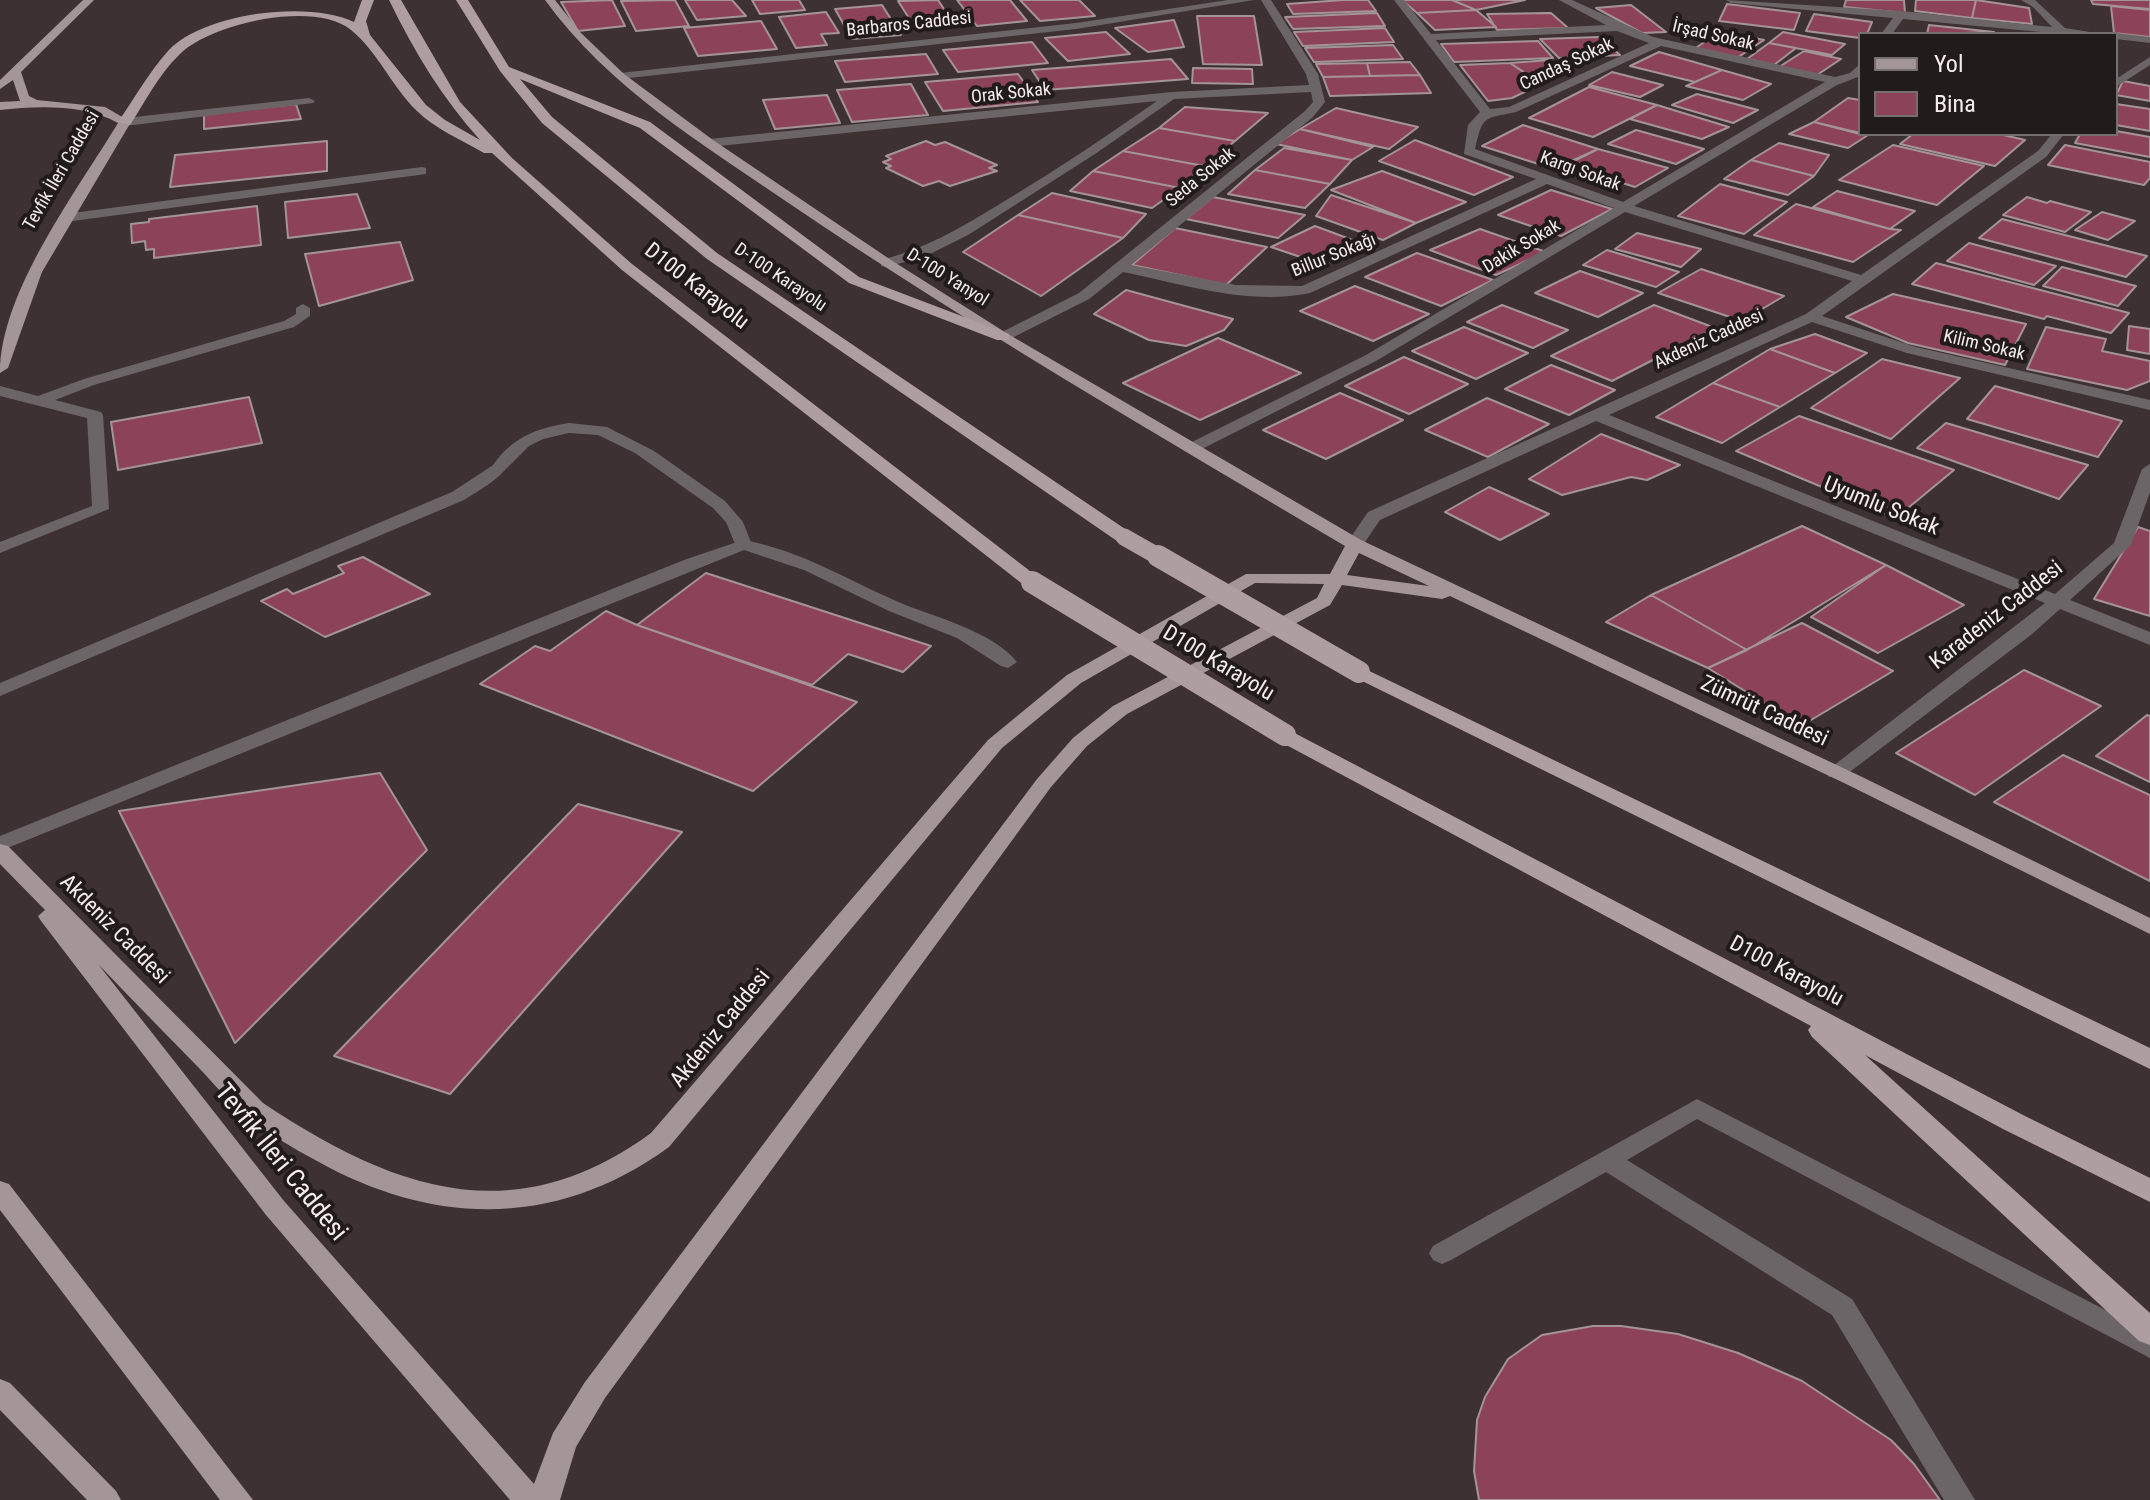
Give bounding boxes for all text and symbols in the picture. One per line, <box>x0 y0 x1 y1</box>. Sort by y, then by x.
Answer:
street label: Barbaros Caddesi <box>845 8 973 42</box>
street label: İrşad Sokak <box>1670 16 1756 56</box>
legend <box>1858 32 2118 136</box>
street label: Candaş Sokak <box>1517 34 1617 96</box>
text: Yol <box>1934 50 1963 78</box>
street label: Orak Sokak <box>970 79 1052 109</box>
text: Bina <box>1934 90 1976 118</box>
street label: Tevfik İleri Caddesi <box>19 108 105 234</box>
street label: Seda Sokak <box>1162 144 1240 212</box>
street label: Kargı Sokak <box>1537 147 1623 197</box>
street label: Dakik Sokak <box>1479 215 1565 279</box>
street label: Billur Sokağı <box>1289 229 1379 283</box>
street label: D100 Karayolu <box>639 238 753 336</box>
street label: D-100 Karayolu <box>730 239 830 317</box>
street label: D-100 Yanyol <box>902 244 992 312</box>
street label: Akdeniz Caddesi <box>1651 305 1767 375</box>
street label: Kilim Sokak <box>1941 326 2027 366</box>
street label: Uyumlu Sokak <box>1819 472 1943 542</box>
street label: Karadeniz Caddesi <box>1925 556 2069 676</box>
street label: D100 Karayolu <box>1158 620 1278 708</box>
street label: Zümrüt Caddesi <box>1696 671 1832 753</box>
street label: Akdeniz Caddesi <box>54 870 174 990</box>
street label: D100 Karayolu <box>1725 931 1847 1013</box>
street label: Akdeniz Caddesi <box>665 965 777 1093</box>
street label: Tevfik İleri Caddesi <box>207 1078 353 1248</box>

